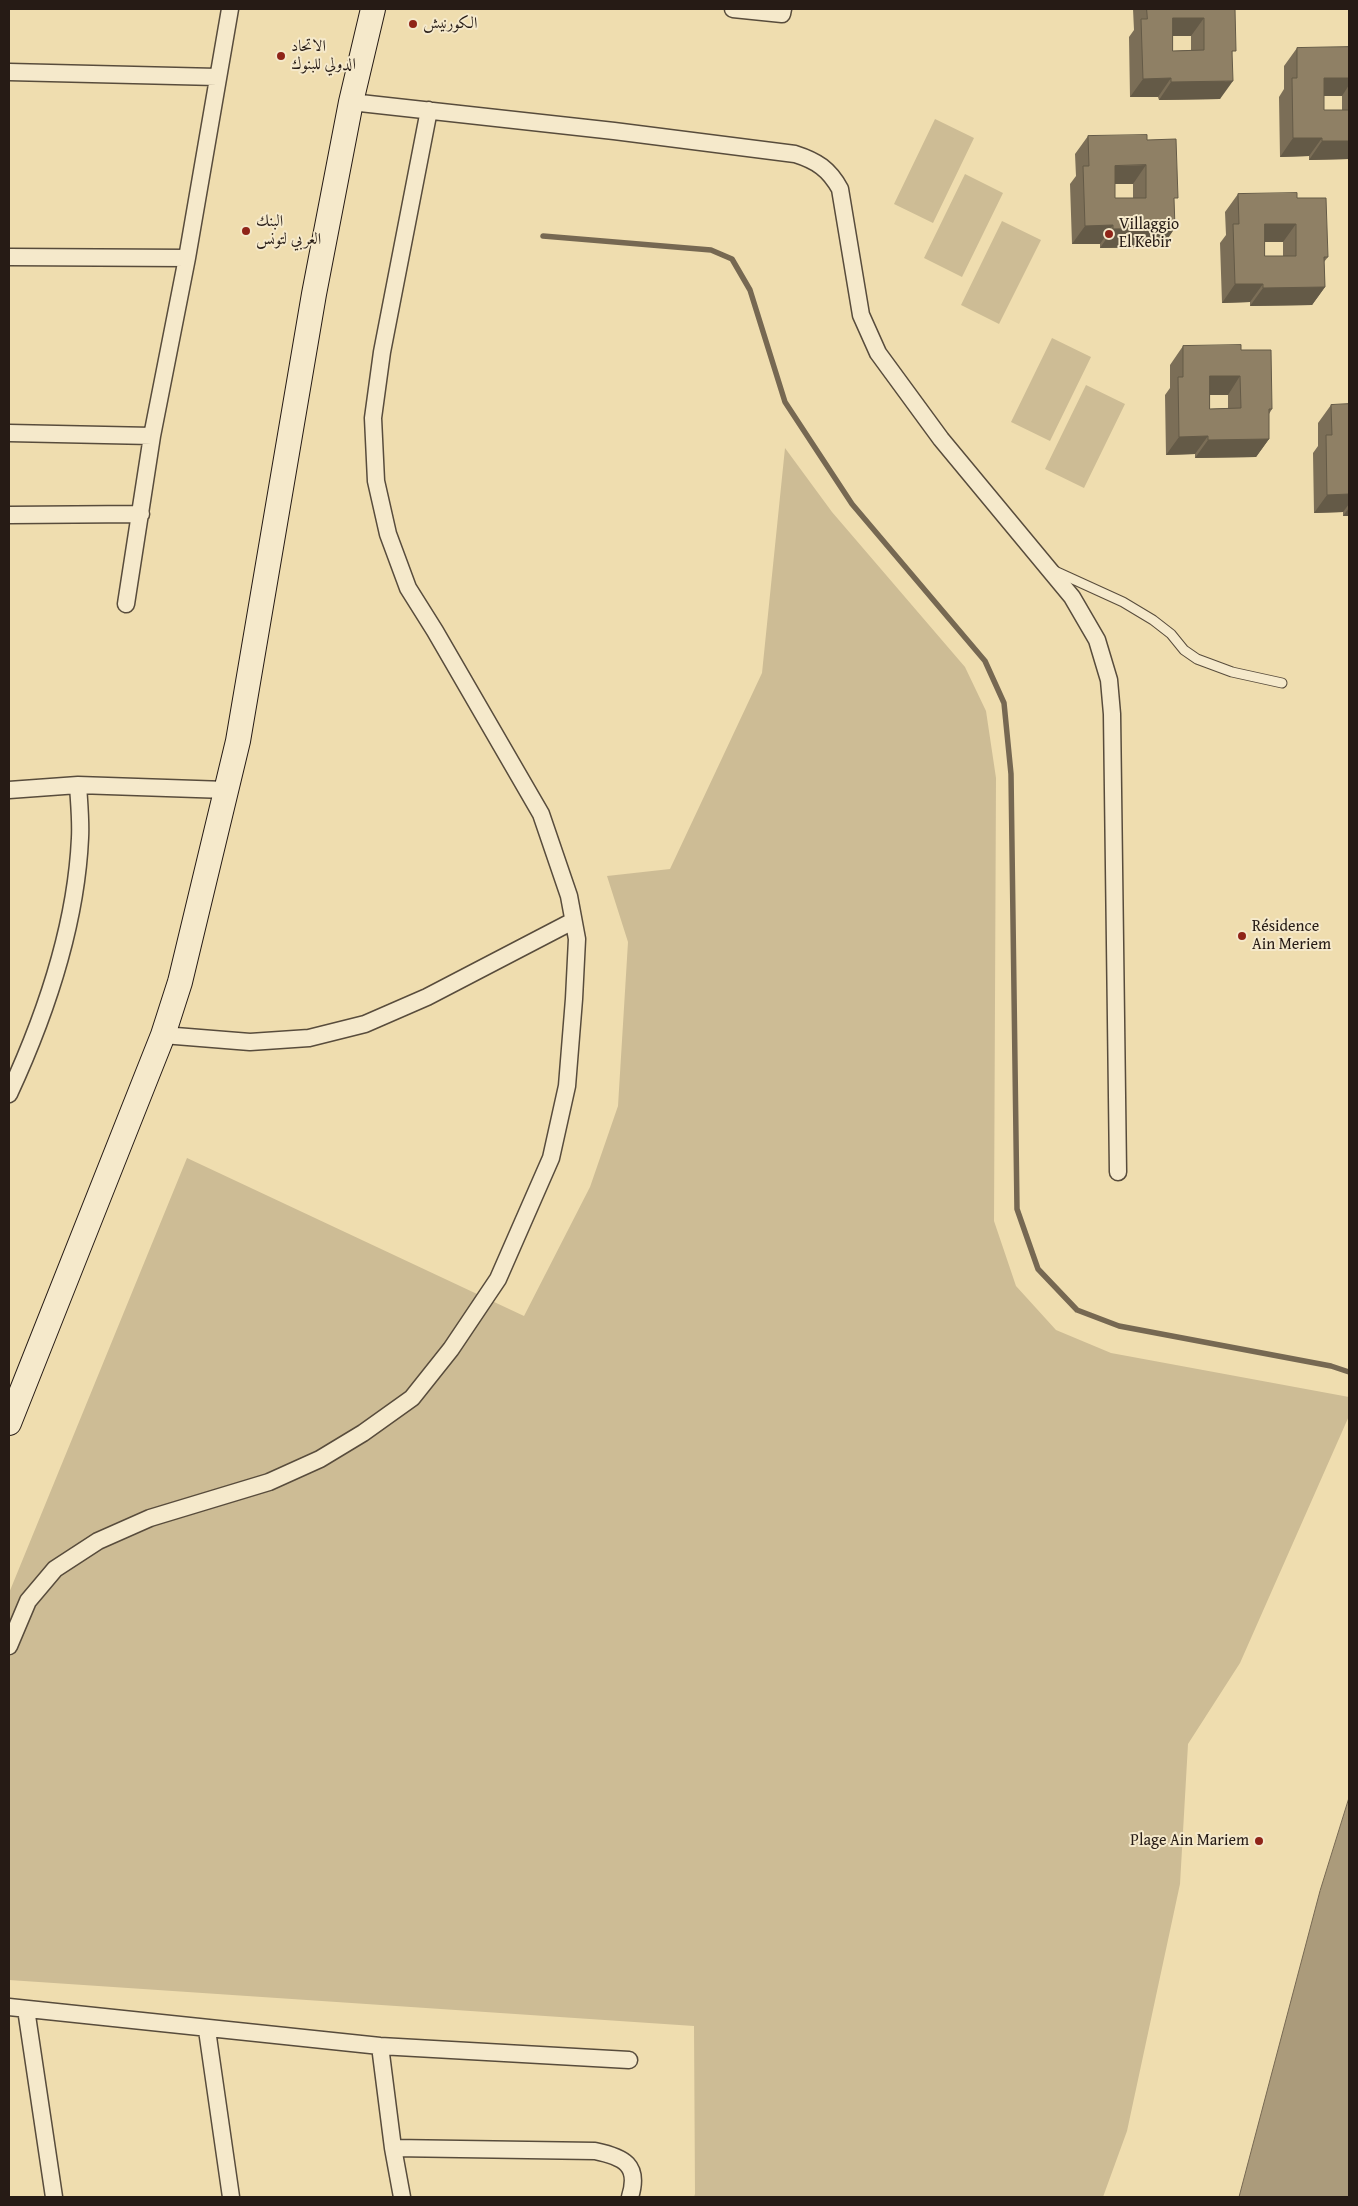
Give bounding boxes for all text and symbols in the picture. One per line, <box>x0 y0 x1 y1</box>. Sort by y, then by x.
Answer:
place label: الكورنيش <box>423 14 477 34</box>
marker: الكورنيش <box>407 18 419 30</box>
place label: الاتحاد الدولي للبنوك <box>291 37 356 75</box>
marker: الاتحاد الدولي للبنوك <box>275 50 287 62</box>
place label: البنك العربي لتونس <box>256 212 321 250</box>
place label: Villaggio El Kebir <box>1119 215 1179 253</box>
marker: البنك العربي لتونس <box>240 225 252 237</box>
marker: Villaggio El Kebir <box>1103 228 1115 240</box>
place label: Résidence Ain Meriem <box>1252 917 1331 955</box>
marker: Résidence Ain Meriem <box>1236 930 1248 942</box>
place label: Plage Ain Mariem <box>1130 1831 1249 1851</box>
marker: Plage Ain Mariem <box>1253 1835 1265 1847</box>

